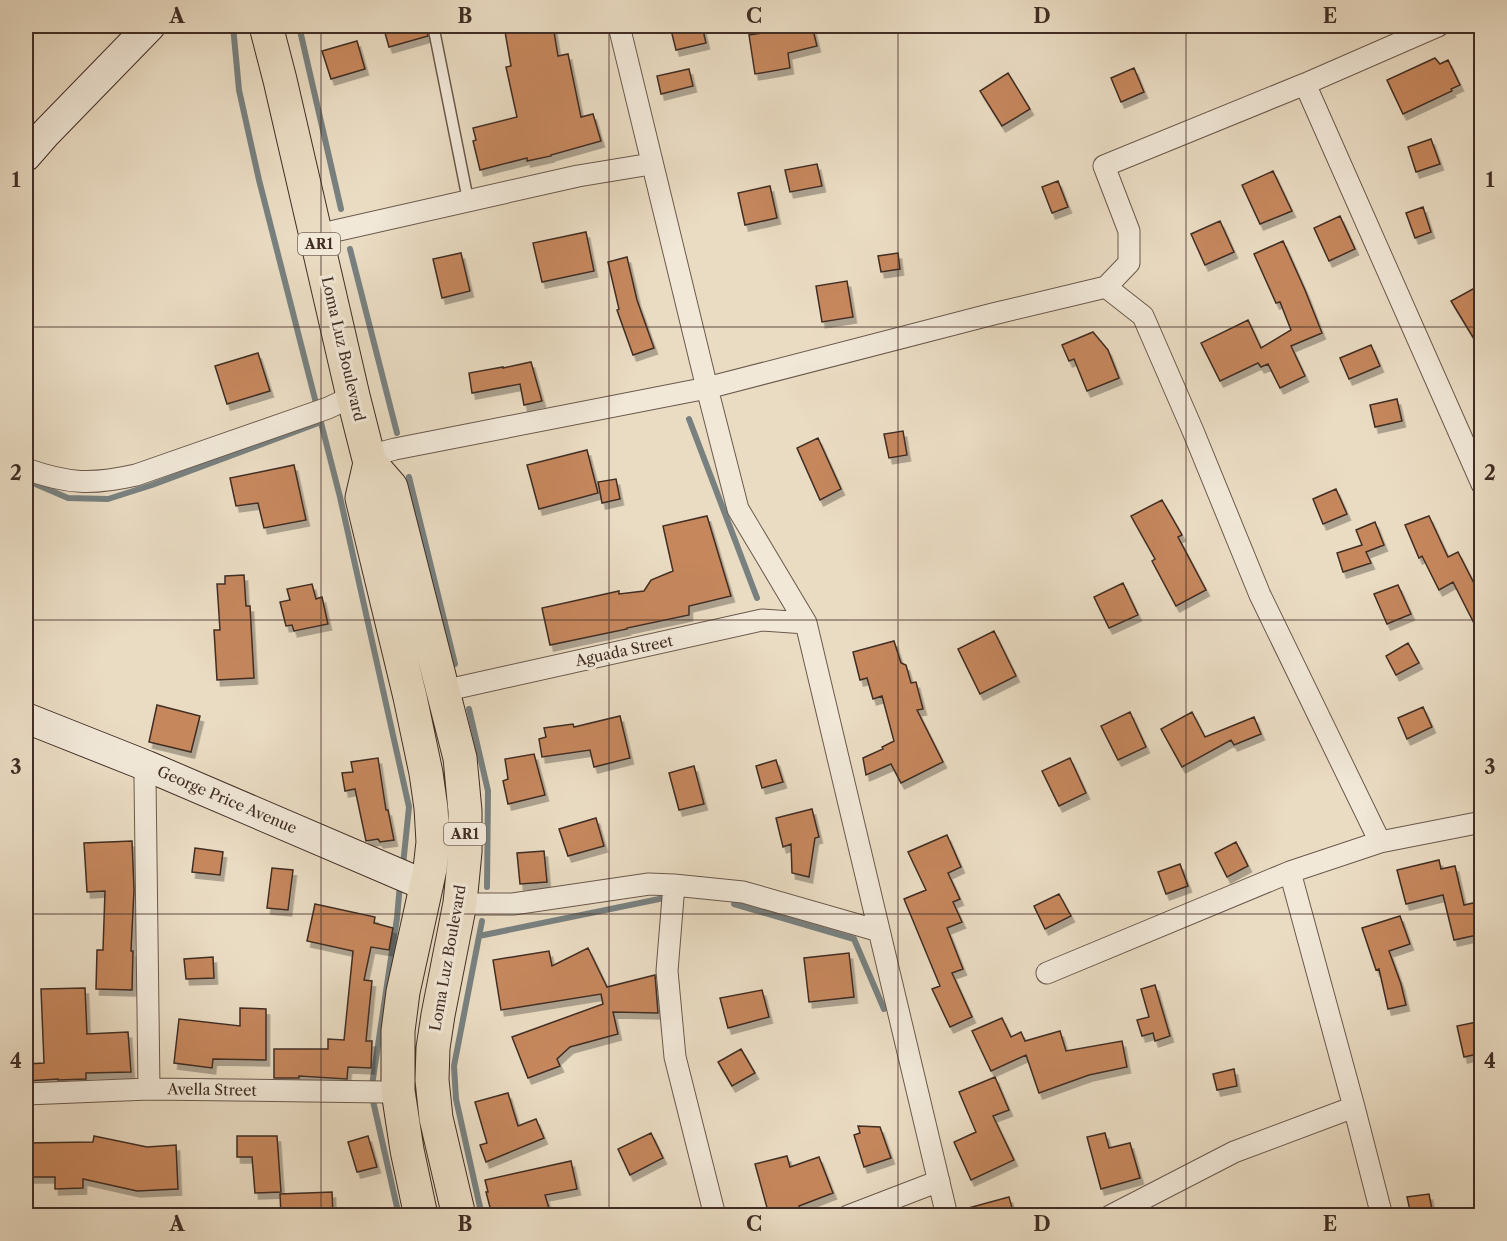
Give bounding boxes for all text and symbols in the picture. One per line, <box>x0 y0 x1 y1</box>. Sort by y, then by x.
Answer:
text: A <box>168 4 185 28</box>
text: B <box>458 4 473 28</box>
text: C <box>746 4 762 28</box>
text: D <box>1033 4 1051 28</box>
text: E <box>1323 4 1337 28</box>
text: 1 <box>12 168 21 192</box>
text: 1 <box>1486 168 1495 192</box>
road number: AR1 <box>298 233 340 255</box>
street label: Loma Luz Boulevard <box>318 275 369 423</box>
text: 2 <box>10 461 22 485</box>
text: 2 <box>1484 461 1496 485</box>
street label: Aguada Street <box>572 631 675 670</box>
text: 3 <box>10 755 22 779</box>
text: 3 <box>1484 755 1496 779</box>
street label: George Price Avenue <box>154 761 300 838</box>
road number: AR1 <box>444 823 486 845</box>
street label: Loma Luz Boulevard <box>425 883 470 1032</box>
text: 4 <box>10 1049 22 1073</box>
text: 4 <box>1484 1049 1496 1073</box>
street label: Avella Street <box>166 1079 258 1100</box>
text: A <box>168 1212 185 1236</box>
text: B <box>458 1212 473 1236</box>
text: C <box>746 1212 762 1236</box>
text: D <box>1033 1212 1051 1236</box>
text: E <box>1323 1212 1337 1236</box>

